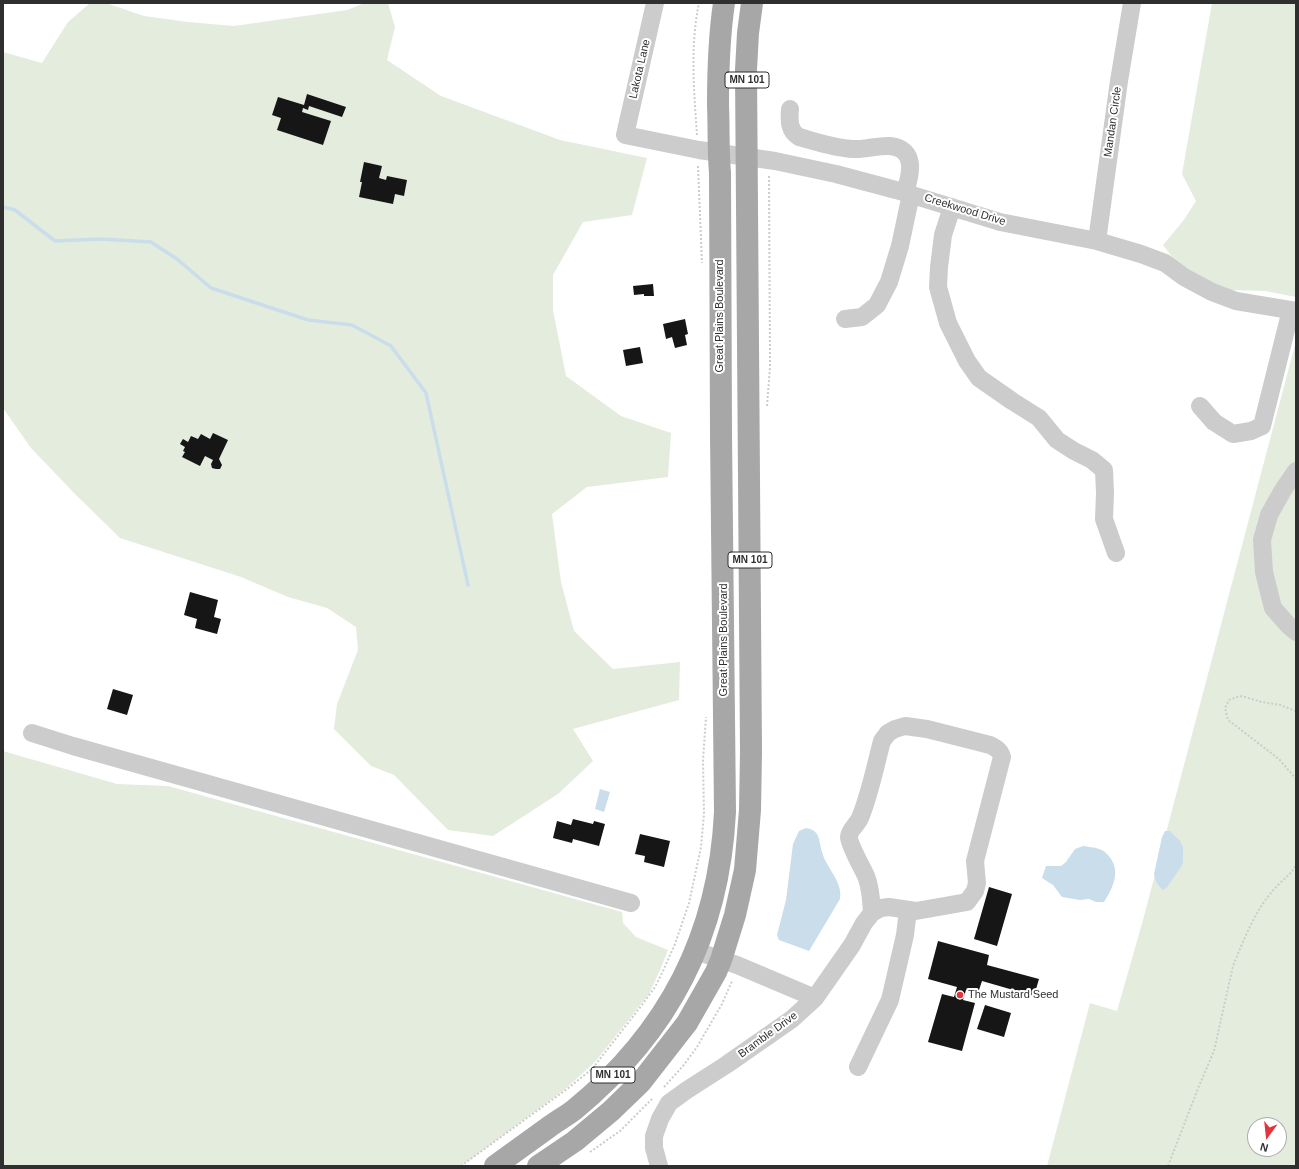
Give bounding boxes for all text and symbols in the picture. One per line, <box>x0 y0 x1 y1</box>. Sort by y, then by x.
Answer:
street label: Lakota Lane <box>627 38 653 100</box>
road number: MN 101 <box>725 72 769 88</box>
street label: Mandan Circle <box>1102 86 1124 158</box>
street label: Creekwood Drive <box>923 191 1007 229</box>
street label: Great Plains Boulevard <box>713 259 727 373</box>
road number: MN 101 <box>728 552 772 568</box>
street label: Great Plains Boulevard <box>717 583 731 697</box>
place label: The Mustard Seed <box>968 988 1058 1002</box>
marker: The Mustard Seed <box>955 990 965 1000</box>
street label: Bramble Drive <box>736 1009 800 1061</box>
road number: MN 101 <box>591 1067 635 1083</box>
north arrow <box>1247 1117 1287 1157</box>
text: N <box>1259 1141 1270 1154</box>

